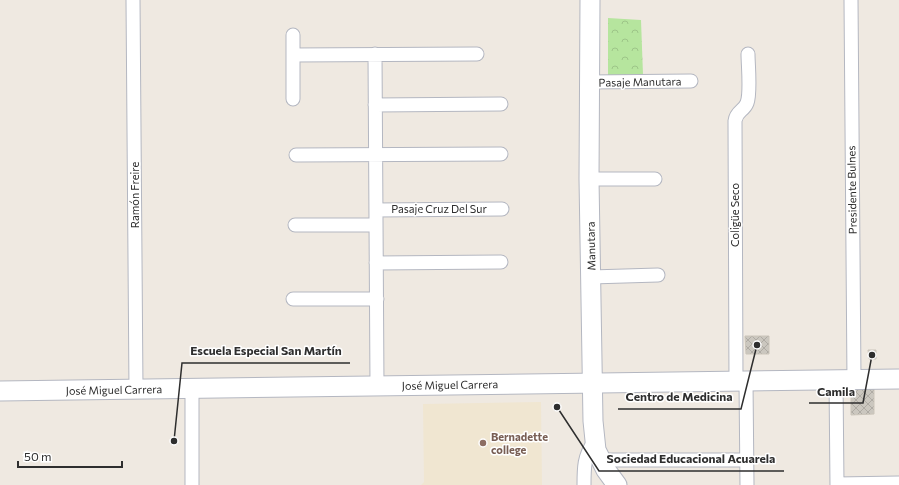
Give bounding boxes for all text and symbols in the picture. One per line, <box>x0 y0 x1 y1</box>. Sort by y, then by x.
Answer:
street label: Pasaje Manutara <box>598 74 682 89</box>
street label: Presidente Bulnes <box>844 146 859 234</box>
street label: Ramón Freire <box>128 161 141 228</box>
street label: Coligüe Seco <box>728 183 741 247</box>
street label: Pasaje Cruz Del Sur <box>391 202 487 215</box>
street label: Manutara <box>584 221 597 271</box>
callout: Escuela Especial San Martín <box>182 339 350 363</box>
text: Escuela Especial San Martín <box>190 343 342 357</box>
street label: José Miguel Carrera <box>402 377 498 393</box>
callout: Camila <box>809 379 863 403</box>
street label: José Miguel Carrera <box>66 382 162 398</box>
text: Camila <box>817 384 855 398</box>
callout: Centro de Medicina <box>618 385 741 409</box>
text: Centro de Medicina <box>626 389 733 403</box>
place label: Bernadette college <box>491 430 548 456</box>
marker: Bernadette college <box>478 438 488 448</box>
scale bar <box>18 443 122 469</box>
callout: Sociedad Educacional Acuarela <box>599 447 784 471</box>
text: 50 m <box>24 449 52 463</box>
text: Sociedad Educacional Acuarela <box>607 451 775 465</box>

